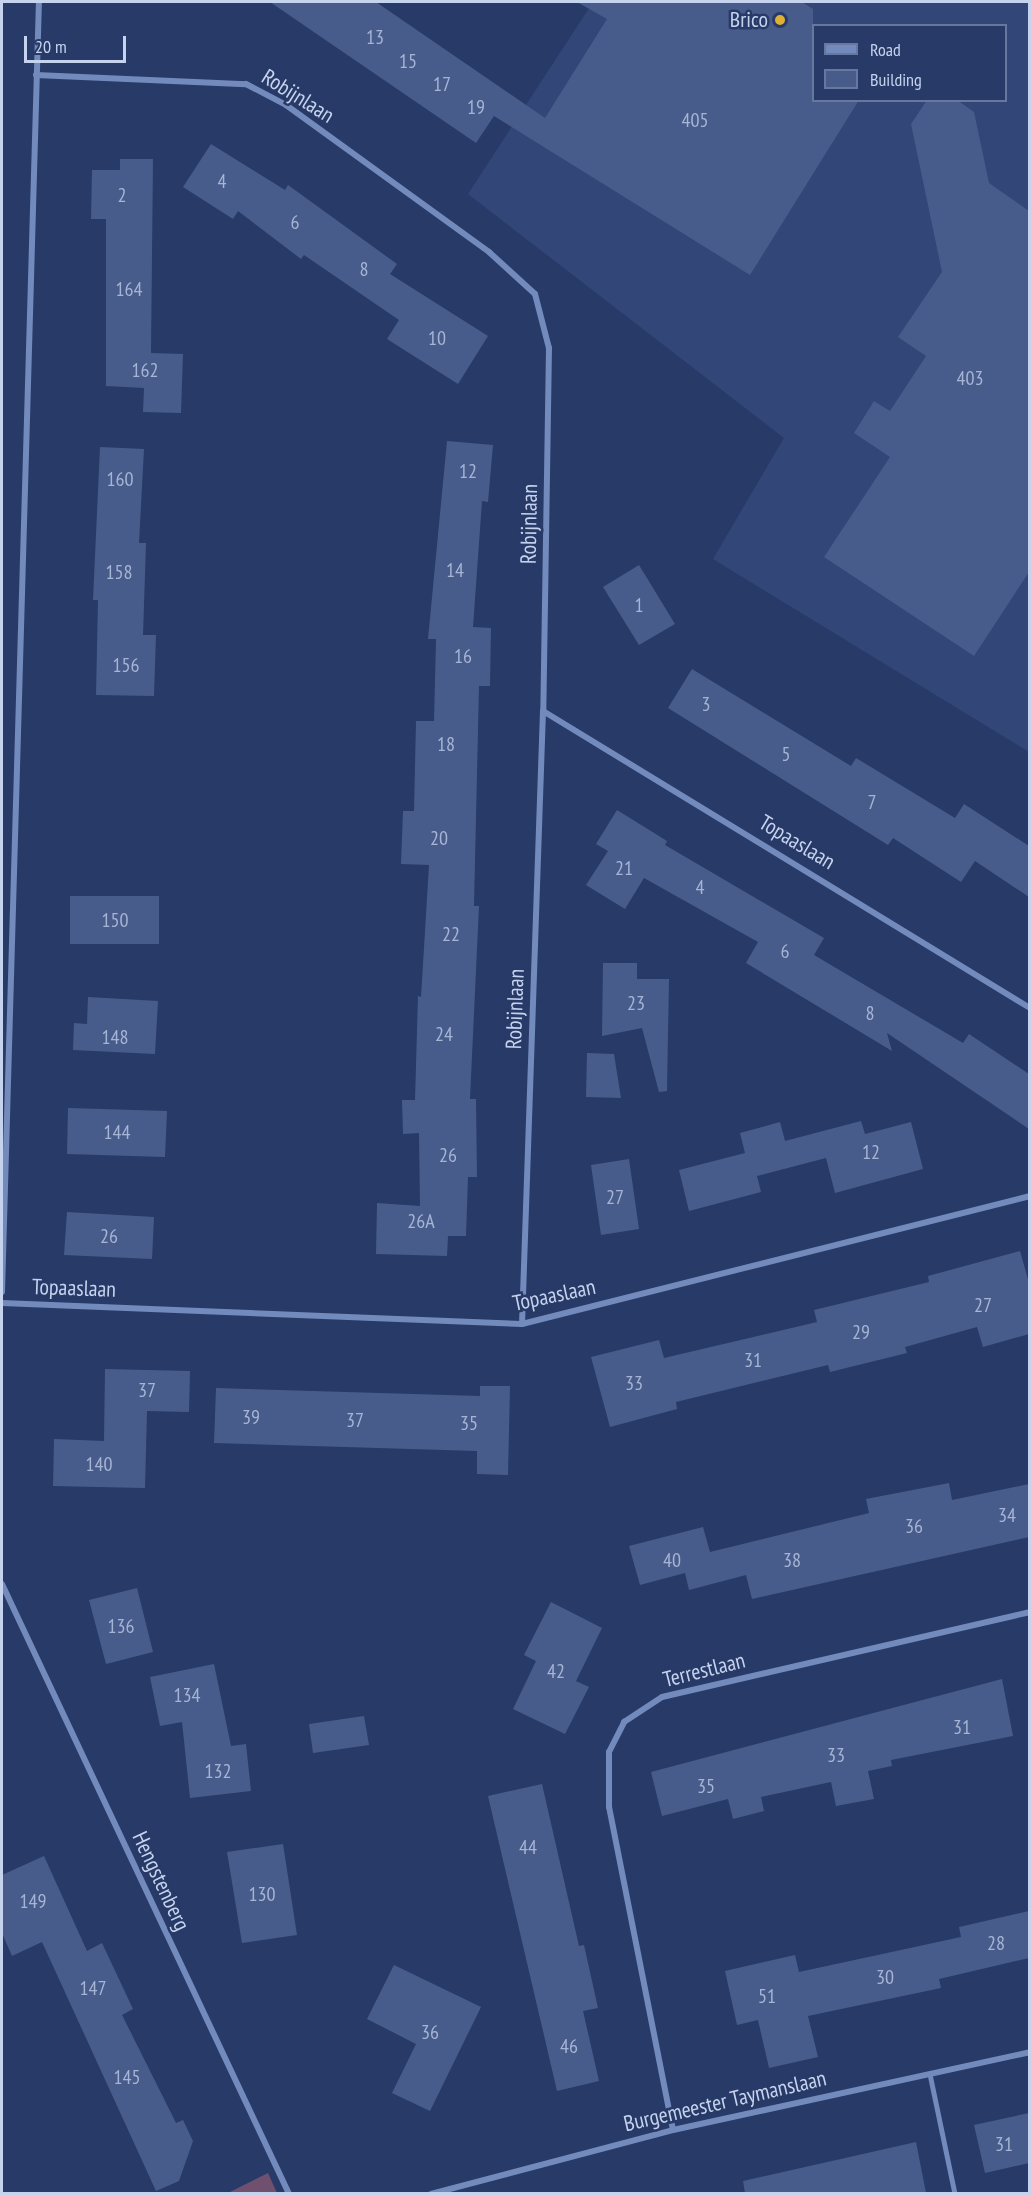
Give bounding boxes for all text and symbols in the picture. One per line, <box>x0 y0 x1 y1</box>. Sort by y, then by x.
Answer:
place label: Brico <box>730 7 768 33</box>
marker: Brico <box>773 13 787 27</box>
scale bar <box>27 24 129 62</box>
legend <box>812 24 1007 102</box>
house number: 13 <box>366 25 384 49</box>
text: 20 m <box>35 35 67 58</box>
text: Road <box>870 38 901 61</box>
house number: 15 <box>399 49 417 73</box>
street label: Robijnlaan <box>257 64 339 128</box>
text: Building <box>870 68 922 91</box>
house number: 17 <box>433 72 451 96</box>
house number: 19 <box>467 95 485 119</box>
house number: 405 <box>682 108 708 132</box>
house number: 4 <box>218 169 226 193</box>
house number: 2 <box>118 183 126 207</box>
house number: 6 <box>291 210 299 234</box>
house number: 8 <box>360 257 368 281</box>
house number: 164 <box>116 277 142 301</box>
house number: 10 <box>428 326 446 350</box>
house number: 162 <box>132 358 158 382</box>
house number: 403 <box>957 366 983 390</box>
house number: 12 <box>459 459 477 483</box>
house number: 160 <box>107 467 133 491</box>
street label: Robijnlaan <box>515 484 543 564</box>
house number: 14 <box>446 558 464 582</box>
house number: 158 <box>106 560 132 584</box>
house number: 1 <box>635 593 643 617</box>
house number: 16 <box>454 644 472 668</box>
house number: 156 <box>113 653 139 677</box>
house number: 3 <box>702 692 710 716</box>
house number: 18 <box>437 732 455 756</box>
house number: 5 <box>782 742 790 766</box>
house number: 7 <box>868 790 876 814</box>
street label: Topaaslaan <box>754 809 840 875</box>
house number: 20 <box>430 826 448 850</box>
house number: 21 <box>615 856 633 880</box>
house number: 4 <box>696 875 704 899</box>
house number: 150 <box>102 908 128 932</box>
house number: 22 <box>442 922 460 946</box>
house number: 6 <box>781 939 789 963</box>
street label: Robijnlaan <box>500 968 530 1050</box>
house number: 23 <box>627 991 645 1015</box>
house number: 8 <box>866 1001 874 1025</box>
house number: 24 <box>435 1022 453 1046</box>
house number: 148 <box>102 1025 128 1049</box>
house number: 144 <box>104 1120 130 1144</box>
house number: 12 <box>862 1140 880 1164</box>
house number: 26 <box>439 1143 457 1167</box>
house number: 27 <box>606 1185 624 1209</box>
house number: 26A <box>407 1209 435 1233</box>
house number: 26 <box>100 1224 118 1248</box>
street label: Topaaslaan <box>32 1273 116 1303</box>
street label: Topaaslaan <box>510 1273 598 1317</box>
house number: 27 <box>974 1293 992 1317</box>
house number: 29 <box>852 1320 870 1344</box>
house number: 31 <box>744 1348 762 1372</box>
house number: 33 <box>625 1371 643 1395</box>
house number: 37 <box>138 1378 156 1402</box>
house number: 39 <box>242 1405 260 1429</box>
house number: 37 <box>346 1408 364 1432</box>
house number: 35 <box>460 1411 478 1435</box>
house number: 140 <box>86 1452 112 1476</box>
house number: 34 <box>998 1503 1016 1527</box>
house number: 36 <box>905 1514 923 1538</box>
house number: 40 <box>663 1548 681 1572</box>
house number: 38 <box>783 1548 801 1572</box>
house number: 136 <box>108 1614 134 1638</box>
street label: Terrestlaan <box>660 1647 748 1693</box>
house number: 42 <box>547 1659 565 1683</box>
house number: 134 <box>174 1683 200 1707</box>
house number: 31 <box>953 1715 971 1739</box>
house number: 33 <box>827 1743 845 1767</box>
house number: 132 <box>205 1759 231 1783</box>
house number: 35 <box>697 1774 715 1798</box>
street label: Hengstenberg <box>127 1827 195 1935</box>
house number: 44 <box>519 1835 537 1859</box>
house number: 130 <box>249 1882 275 1906</box>
house number: 149 <box>20 1889 46 1913</box>
house number: 28 <box>987 1931 1005 1955</box>
house number: 30 <box>876 1965 894 1989</box>
house number: 147 <box>80 1976 106 2000</box>
house number: 51 <box>758 1984 776 2008</box>
house number: 36 <box>421 2020 439 2044</box>
house number: 46 <box>560 2034 578 2058</box>
house number: 145 <box>114 2065 140 2089</box>
street label: Burgemeester Taymanslaan <box>621 2065 829 2137</box>
house number: 31 <box>995 2132 1013 2156</box>

